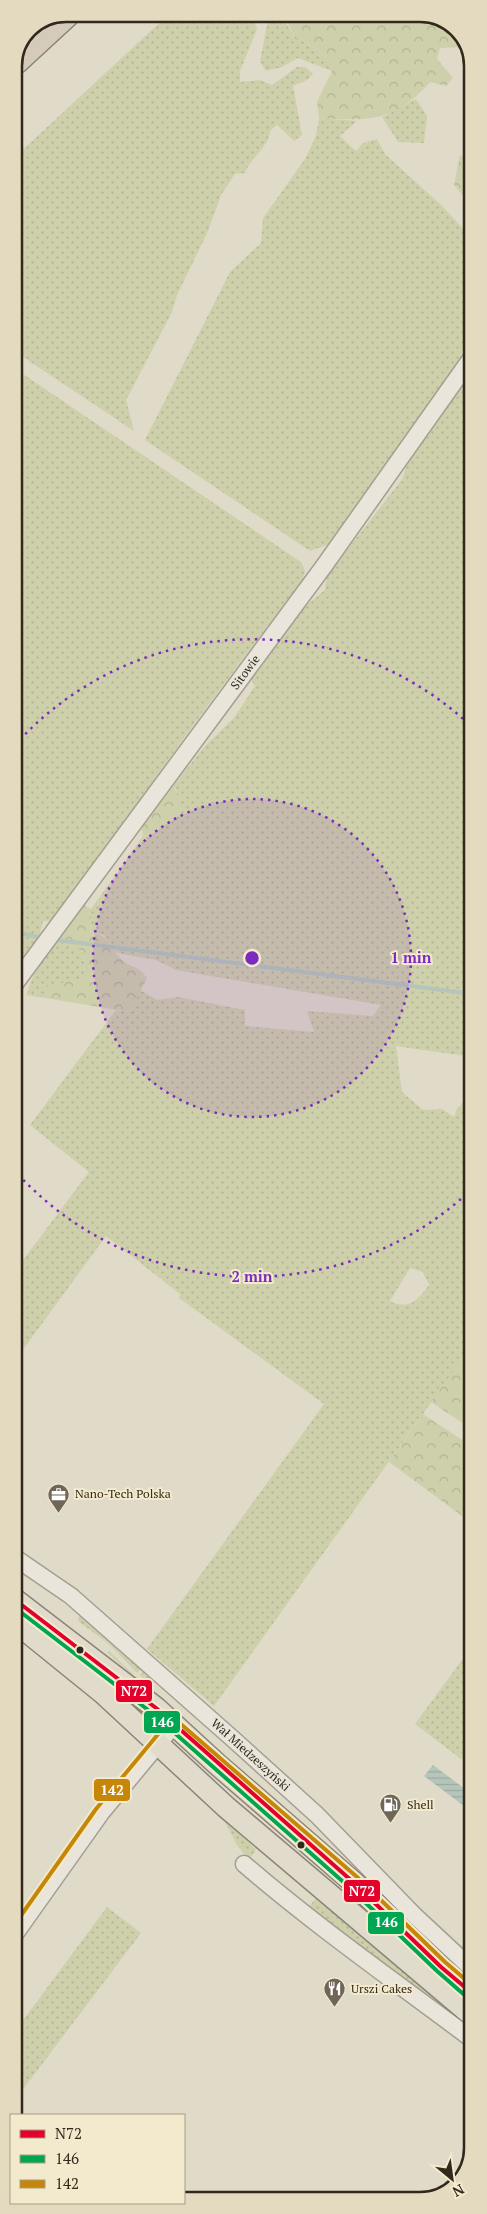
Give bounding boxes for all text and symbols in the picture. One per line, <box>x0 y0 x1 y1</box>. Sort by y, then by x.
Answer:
street label: Sitowie <box>227 652 263 692</box>
text: 1 min <box>390 947 432 967</box>
centre of rings <box>243 949 261 967</box>
text: 2 min <box>231 1266 273 1286</box>
office icon: Nano-Tech Polska <box>47 1482 71 1513</box>
place label: Nano-Tech Polska <box>75 1486 171 1501</box>
unlabelled marker <box>75 1645 85 1655</box>
line badge: N72 <box>115 1679 153 1703</box>
text: N72 <box>121 1681 147 1700</box>
line badge: 146 <box>143 1710 181 1734</box>
text: 146 <box>150 1712 174 1731</box>
street label: Wał Miedzeszyński <box>208 1715 294 1794</box>
line badge: 142 <box>93 1778 131 1802</box>
text: 142 <box>100 1780 124 1799</box>
fuel station icon: Shell <box>379 1793 403 1824</box>
place label: Shell <box>407 1797 434 1812</box>
unlabelled marker <box>296 1840 306 1850</box>
line badge: N72 <box>343 1879 381 1903</box>
text: N72 <box>349 1881 375 1900</box>
line badge: 146 <box>367 1911 405 1935</box>
text: 146 <box>374 1912 398 1931</box>
restaurant icon: Urszi Cakes <box>323 1977 347 2008</box>
place label: Urszi Cakes <box>351 1981 412 1996</box>
legend <box>10 2114 185 2204</box>
text: N72 <box>55 2123 82 2143</box>
text: 146 <box>55 2148 79 2168</box>
north arrow <box>427 2154 477 2204</box>
text: 142 <box>55 2173 79 2193</box>
text: N <box>449 2180 468 2202</box>

